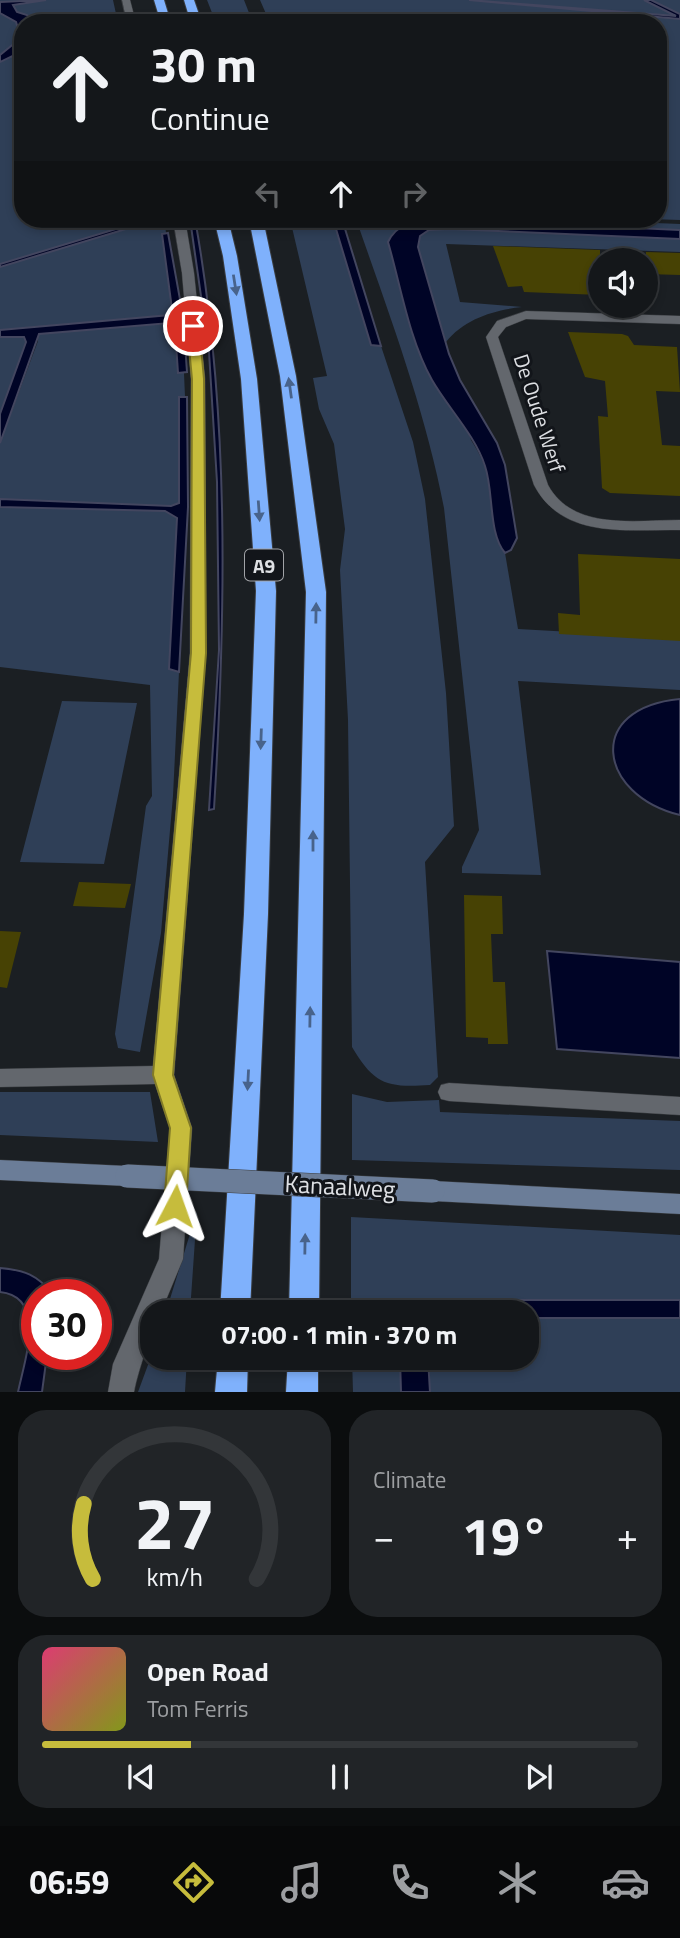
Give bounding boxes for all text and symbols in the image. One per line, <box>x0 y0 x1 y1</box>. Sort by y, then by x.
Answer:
text: 30 m <box>150 26 257 101</box>
icon: ahead <box>35 42 126 133</box>
text: Continue <box>150 94 270 142</box>
icon: left <box>249 175 287 213</box>
icon: ahead <box>322 175 360 213</box>
icon: right <box>395 175 433 213</box>
map controls <box>588 248 658 318</box>
button: sound <box>588 248 658 318</box>
one-way arrow <box>230 275 241 297</box>
pin <box>163 296 223 356</box>
icon: arrive <box>174 307 212 345</box>
street label: De Oude Werf <box>506 350 574 477</box>
one-way arrow <box>284 376 295 398</box>
one-way arrow <box>254 501 265 523</box>
road number: A9 <box>245 550 283 580</box>
one-way arrow <box>310 602 322 624</box>
one-way arrow <box>256 728 267 750</box>
one-way arrow <box>307 830 319 852</box>
one-way arrow <box>304 1006 316 1028</box>
one-way arrow <box>242 1069 253 1091</box>
street label: Kanaalweg <box>284 1165 396 1207</box>
position arrow <box>138 1169 212 1243</box>
one-way arrow <box>299 1233 311 1255</box>
speed limit sign: 30 <box>21 1279 112 1370</box>
text: 07:00 · 1 min · 370 m <box>222 1315 457 1354</box>
text: Climate <box>373 1462 446 1497</box>
text: 27 <box>134 1468 215 1578</box>
text: 19° <box>462 1496 549 1575</box>
text: − <box>373 1507 394 1565</box>
text: + <box>617 1507 638 1565</box>
text: km/h <box>146 1558 203 1596</box>
text: Open Road <box>147 1652 269 1691</box>
text: Tom Ferris <box>147 1691 248 1726</box>
icon: previous <box>122 1758 160 1796</box>
icon: pause <box>321 1758 359 1796</box>
icon: next <box>520 1758 558 1796</box>
text: 06:59 <box>30 1858 109 1906</box>
icon: directions <box>169 1858 218 1907</box>
icon: music <box>277 1858 326 1907</box>
icon: phone <box>385 1858 434 1907</box>
icon: climate <box>493 1858 542 1907</box>
icon: car <box>601 1858 650 1907</box>

